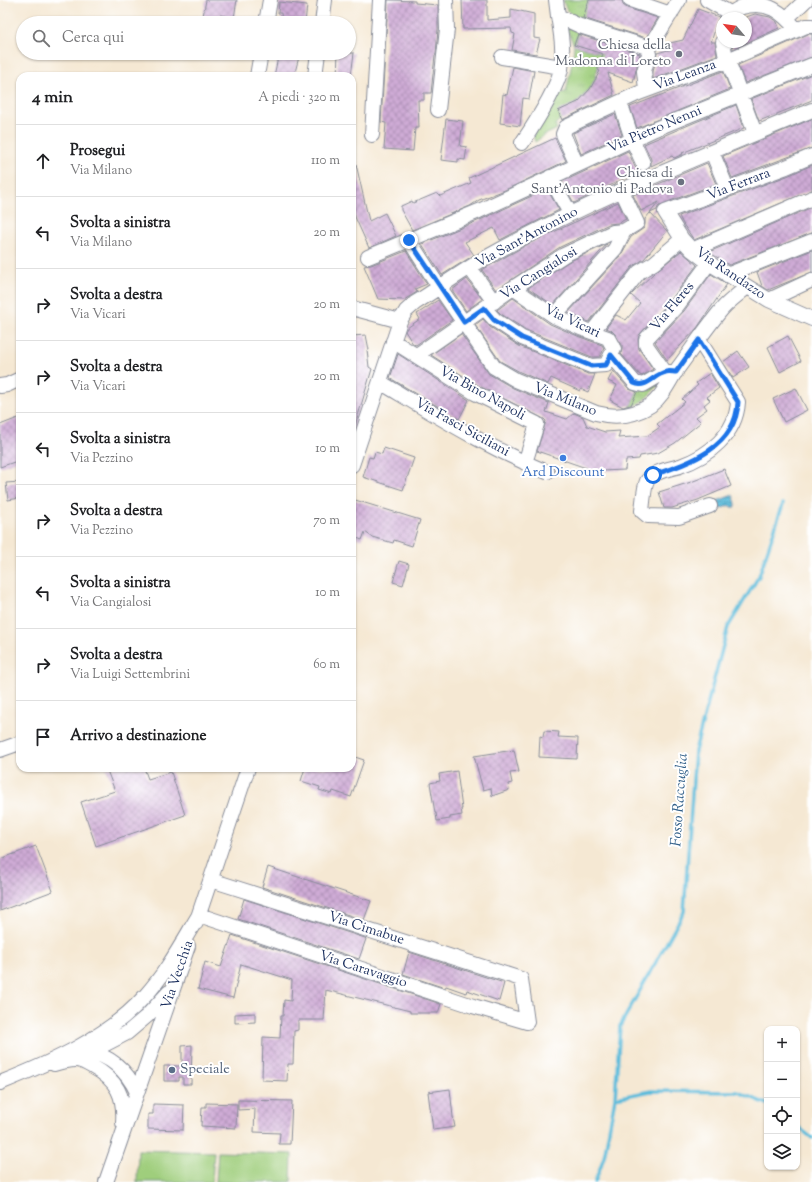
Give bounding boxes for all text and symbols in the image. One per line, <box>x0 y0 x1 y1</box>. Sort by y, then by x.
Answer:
north arrow <box>716 12 752 48</box>
search box <box>16 16 356 60</box>
icon: search <box>30 27 52 49</box>
text: Cerca qui <box>62 28 124 49</box>
place label: Chiesa della Madonna di Loreto <box>555 36 672 72</box>
marker: Chiesa della Madonna di Loreto <box>674 49 684 59</box>
street label: Via Leanza <box>651 55 720 97</box>
text: 4 min <box>32 86 73 110</box>
text: A piedi · 320 m <box>258 89 340 107</box>
street label: Via Pietro Nenni <box>605 101 705 159</box>
text: Prosegui <box>70 141 125 162</box>
icon: ahead <box>32 150 54 172</box>
text: 110 m <box>311 152 340 170</box>
text: Via Milano <box>70 162 132 180</box>
place label: Chiesa di Sant'Antonio di Padova <box>531 164 674 200</box>
street label: Via Ferrara <box>704 164 774 206</box>
marker: Chiesa di Sant'Antonio di Padova <box>676 177 686 187</box>
street label: Via Sant'Antonino <box>472 202 582 274</box>
text: Svolta a sinistra <box>70 213 171 234</box>
icon: left <box>32 222 54 244</box>
text: 20 m <box>314 224 340 242</box>
route end <box>400 231 418 249</box>
text: Via Milano <box>70 234 132 252</box>
street label: Via Cangialosi <box>496 242 582 306</box>
street label: Via Randazzo <box>691 243 770 305</box>
street label: Via Fleres <box>646 278 700 336</box>
text: Svolta a destra <box>70 285 163 306</box>
icon: right <box>32 294 54 316</box>
text: 20 m <box>314 296 340 314</box>
street label: Via Vicari <box>541 300 603 344</box>
text: Via Vicari <box>70 306 126 324</box>
text: Svolta a destra <box>70 357 163 378</box>
street label: Via Bino Napoli <box>435 362 529 426</box>
icon: right <box>32 366 54 388</box>
text: 20 m <box>314 368 340 386</box>
text: Via Vicari <box>70 378 126 396</box>
street label: Via Milano <box>530 378 600 422</box>
street label: Via Fasci Siciliani <box>411 394 513 462</box>
text: Svolta a sinistra <box>70 429 171 450</box>
icon: left <box>32 438 54 460</box>
text: 10 m <box>315 440 340 458</box>
text: Via Pezzino <box>70 450 133 468</box>
marker: Ard Discount <box>558 453 568 463</box>
place label: Ard Discount <box>522 463 605 483</box>
route start <box>644 466 662 484</box>
text: Svolta a destra <box>70 501 163 522</box>
icon: right <box>32 510 54 532</box>
text: 70 m <box>313 512 340 530</box>
text: Via Pezzino <box>70 522 133 540</box>
text: Svolta a sinistra <box>70 573 171 594</box>
icon: left <box>32 582 54 604</box>
text: 10 m <box>315 584 340 602</box>
text: Via Cangialosi <box>70 594 151 612</box>
text: Svolta a destra <box>70 645 163 666</box>
icon: right <box>32 654 54 676</box>
text: 60 m <box>313 656 340 674</box>
text: Via Luigi Settembrini <box>70 666 190 684</box>
icon: arrive <box>32 726 54 748</box>
text: Arrivo a destinazione <box>70 726 206 747</box>
water label: Fosso Raccuglia <box>666 752 694 848</box>
street label: Via Cimabue <box>325 907 407 951</box>
street label: Via Vecchia <box>157 937 199 1012</box>
street label: Via Caravaggio <box>316 946 410 994</box>
map controls <box>764 1026 800 1170</box>
button: + <box>764 1026 800 1062</box>
place label: Speciale <box>180 1060 230 1080</box>
button: − <box>764 1062 800 1098</box>
marker: Speciale <box>167 1065 177 1075</box>
button: locate <box>764 1098 800 1134</box>
button: layers <box>764 1134 800 1170</box>

